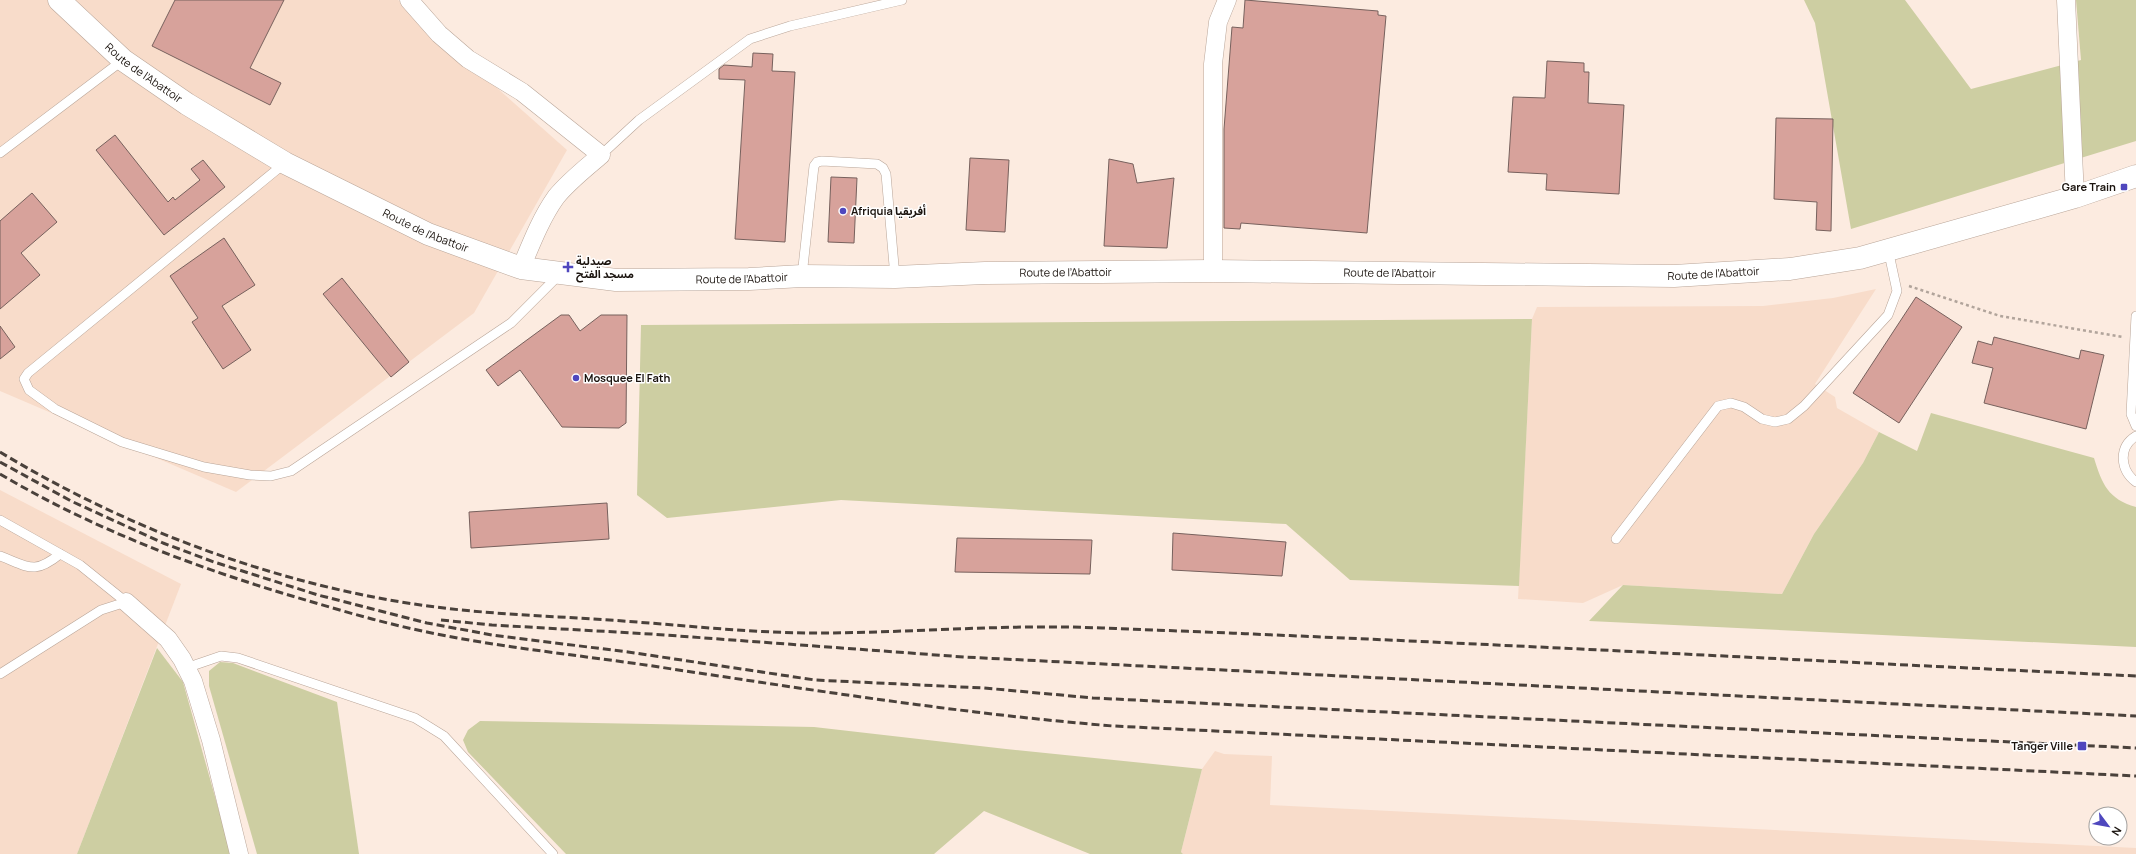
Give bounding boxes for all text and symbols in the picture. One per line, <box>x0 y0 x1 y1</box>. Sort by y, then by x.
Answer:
street label: Route de l’Abattoir <box>102 39 186 106</box>
place label: Gare Train <box>2062 179 2116 194</box>
marker: Gare Train <box>2119 182 2129 192</box>
place label: Afriquia أفريقيا <box>851 203 926 218</box>
street label: Route de l’Abattoir <box>381 205 471 255</box>
marker: Afriquia أفريقيا <box>838 206 848 216</box>
place label: صيدلية مسجد الفتح <box>576 253 634 283</box>
marker: صيدلية مسجد الفتح <box>563 262 573 272</box>
street label: Route de l’Abattoir <box>1667 263 1760 283</box>
street label: Route de l’Abattoir <box>1019 264 1112 280</box>
street label: Route de l’Abattoir <box>1343 264 1436 280</box>
street label: Route de l’Abattoir <box>696 269 788 286</box>
place label: Mosquee El Fath <box>584 370 670 385</box>
marker: Mosquee El Fath <box>571 373 581 383</box>
place label: Tanger Ville <box>2011 738 2073 753</box>
marker: Tanger Ville <box>2076 740 2088 752</box>
north arrow <box>2088 806 2128 846</box>
text: N <box>2108 824 2125 839</box>

